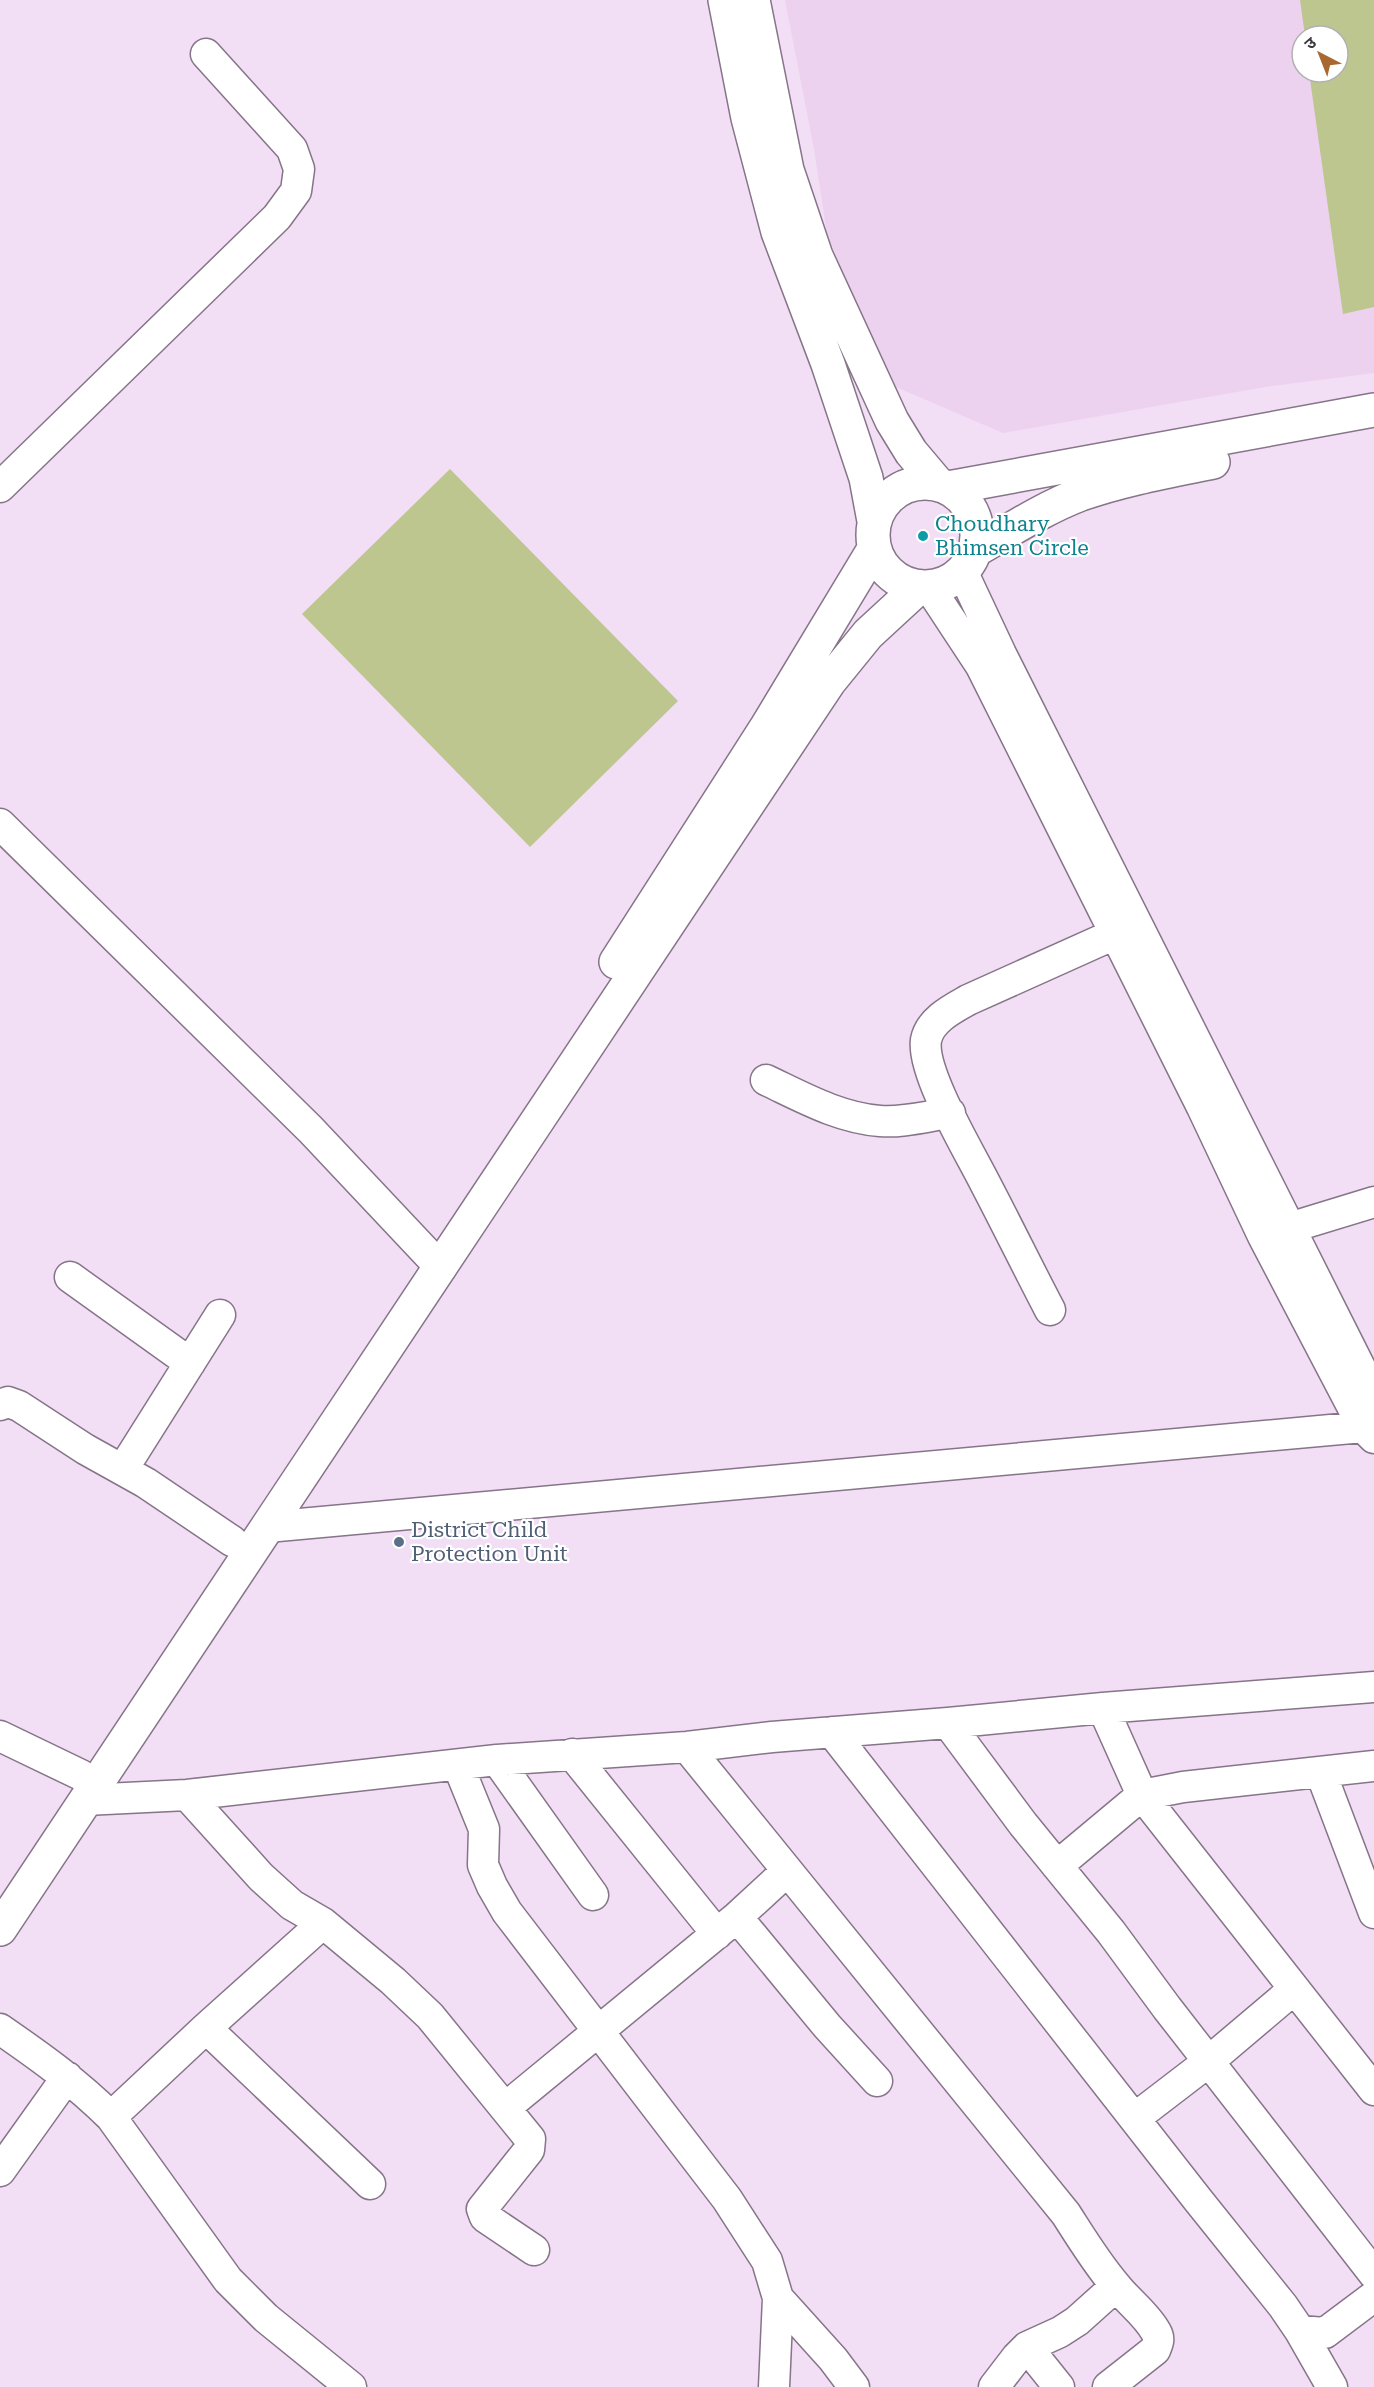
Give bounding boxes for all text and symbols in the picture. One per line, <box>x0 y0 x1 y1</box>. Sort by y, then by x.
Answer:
north arrow <box>1290 24 1350 84</box>
text: उ <box>1300 33 1321 53</box>
place label: Choudhary Bhimsen Circle <box>935 512 1089 560</box>
marker: Choudhary Bhimsen Circle <box>916 529 930 543</box>
place label: District Child Protection Unit <box>411 1518 568 1566</box>
marker: District Child Protection Unit <box>392 1535 406 1549</box>

